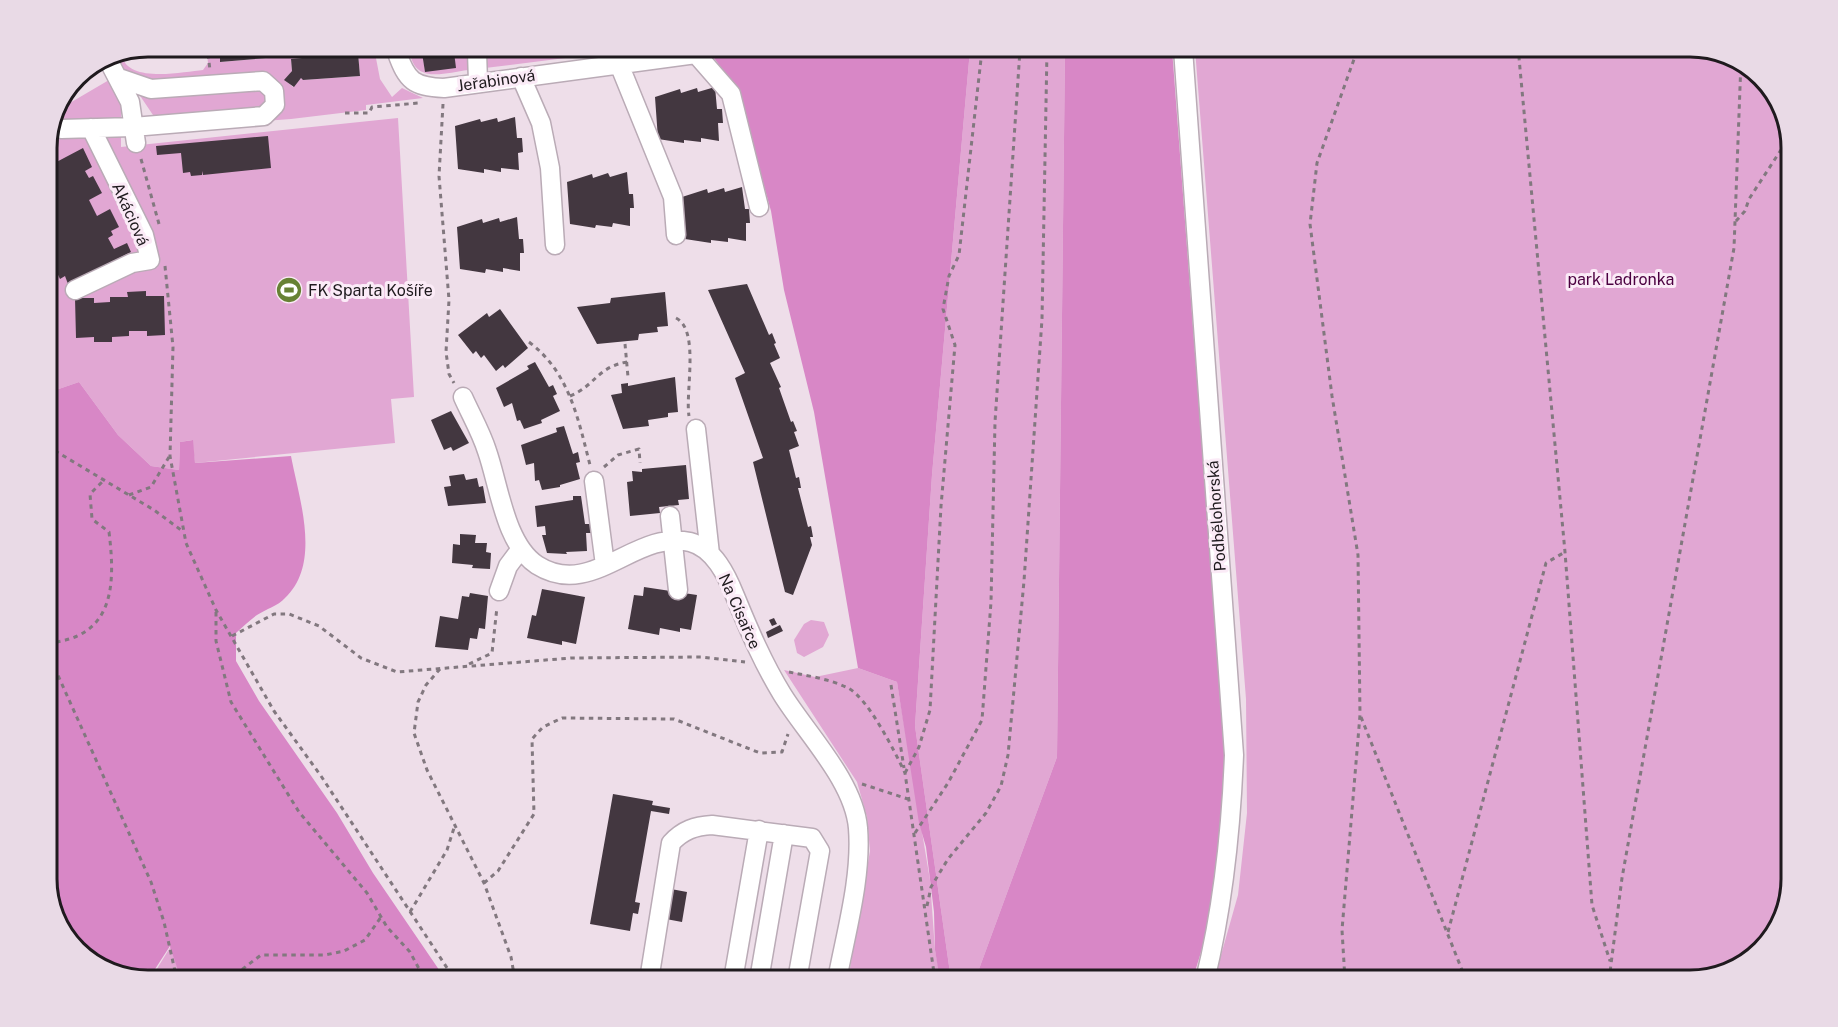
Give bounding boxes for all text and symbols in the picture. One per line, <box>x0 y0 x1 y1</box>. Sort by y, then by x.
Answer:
street label: Jeřabinová <box>456 66 536 95</box>
street label: Akáciová <box>108 180 153 249</box>
park label: park Ladronka <box>1568 270 1674 289</box>
sports icon: FK Sparta Košíře <box>274 275 304 305</box>
place label: FK Sparta Košíře <box>308 281 433 300</box>
street label: Podbělohorská <box>1203 460 1230 572</box>
street label: Na Císařce <box>715 571 765 652</box>

